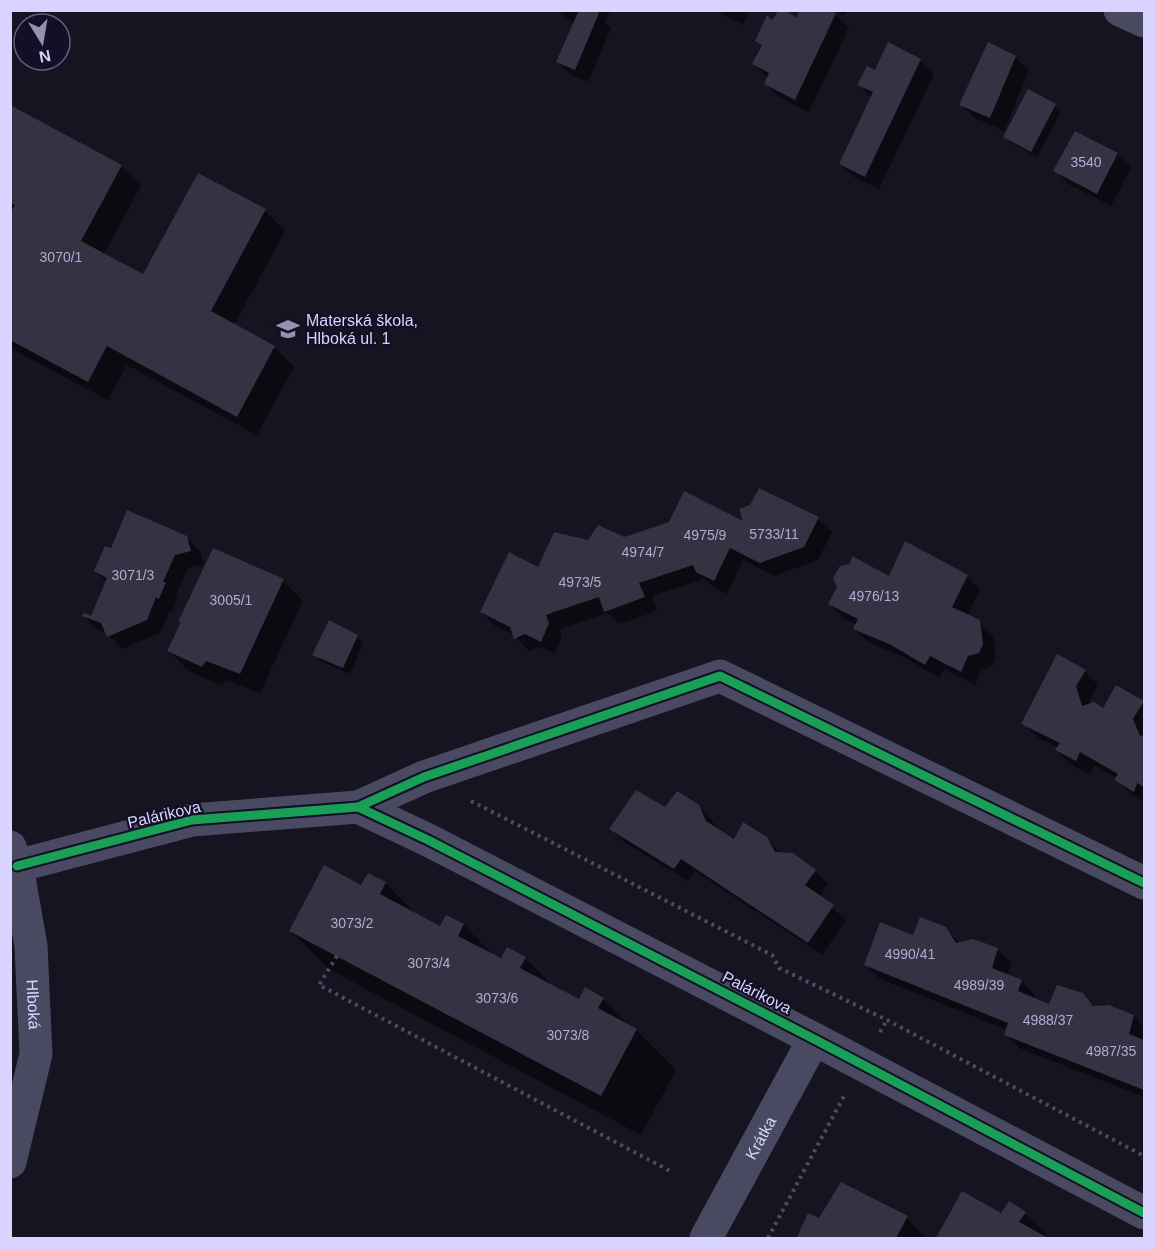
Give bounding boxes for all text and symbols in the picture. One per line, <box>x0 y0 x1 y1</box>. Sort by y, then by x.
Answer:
north arrow <box>12 12 72 72</box>
text: N <box>37 47 52 66</box>
house number: 3540 <box>1070 154 1102 170</box>
house number: 3070/1 <box>40 249 83 265</box>
place label: Materská škola, Hlboká ul. 1 <box>306 312 418 347</box>
school or university icon: Materská škola, Hlboká ul. 1 <box>275 316 301 342</box>
house number: 5733/11 <box>749 526 799 542</box>
house number: 4975/9 <box>684 527 727 543</box>
house number: 4974/7 <box>622 544 665 560</box>
house number: 3071/3 <box>112 567 155 583</box>
house number: 4973/5 <box>559 574 602 590</box>
house number: 4976/13 <box>849 588 900 604</box>
house number: 3005/1 <box>210 592 253 608</box>
street label: Palárikova <box>126 798 203 831</box>
house number: 3073/2 <box>331 915 374 931</box>
house number: 4990/41 <box>885 946 936 962</box>
house number: 3073/4 <box>408 955 451 971</box>
street label: Palárikova <box>720 968 794 1017</box>
house number: 4989/39 <box>954 977 1005 993</box>
street label: Hlboká <box>24 979 43 1030</box>
house number: 3073/6 <box>476 990 519 1006</box>
house number: 4988/37 <box>1023 1012 1074 1028</box>
house number: 3073/8 <box>547 1027 590 1043</box>
house number: 4987/35 <box>1086 1043 1137 1059</box>
street label: Krátka <box>742 1114 779 1162</box>

